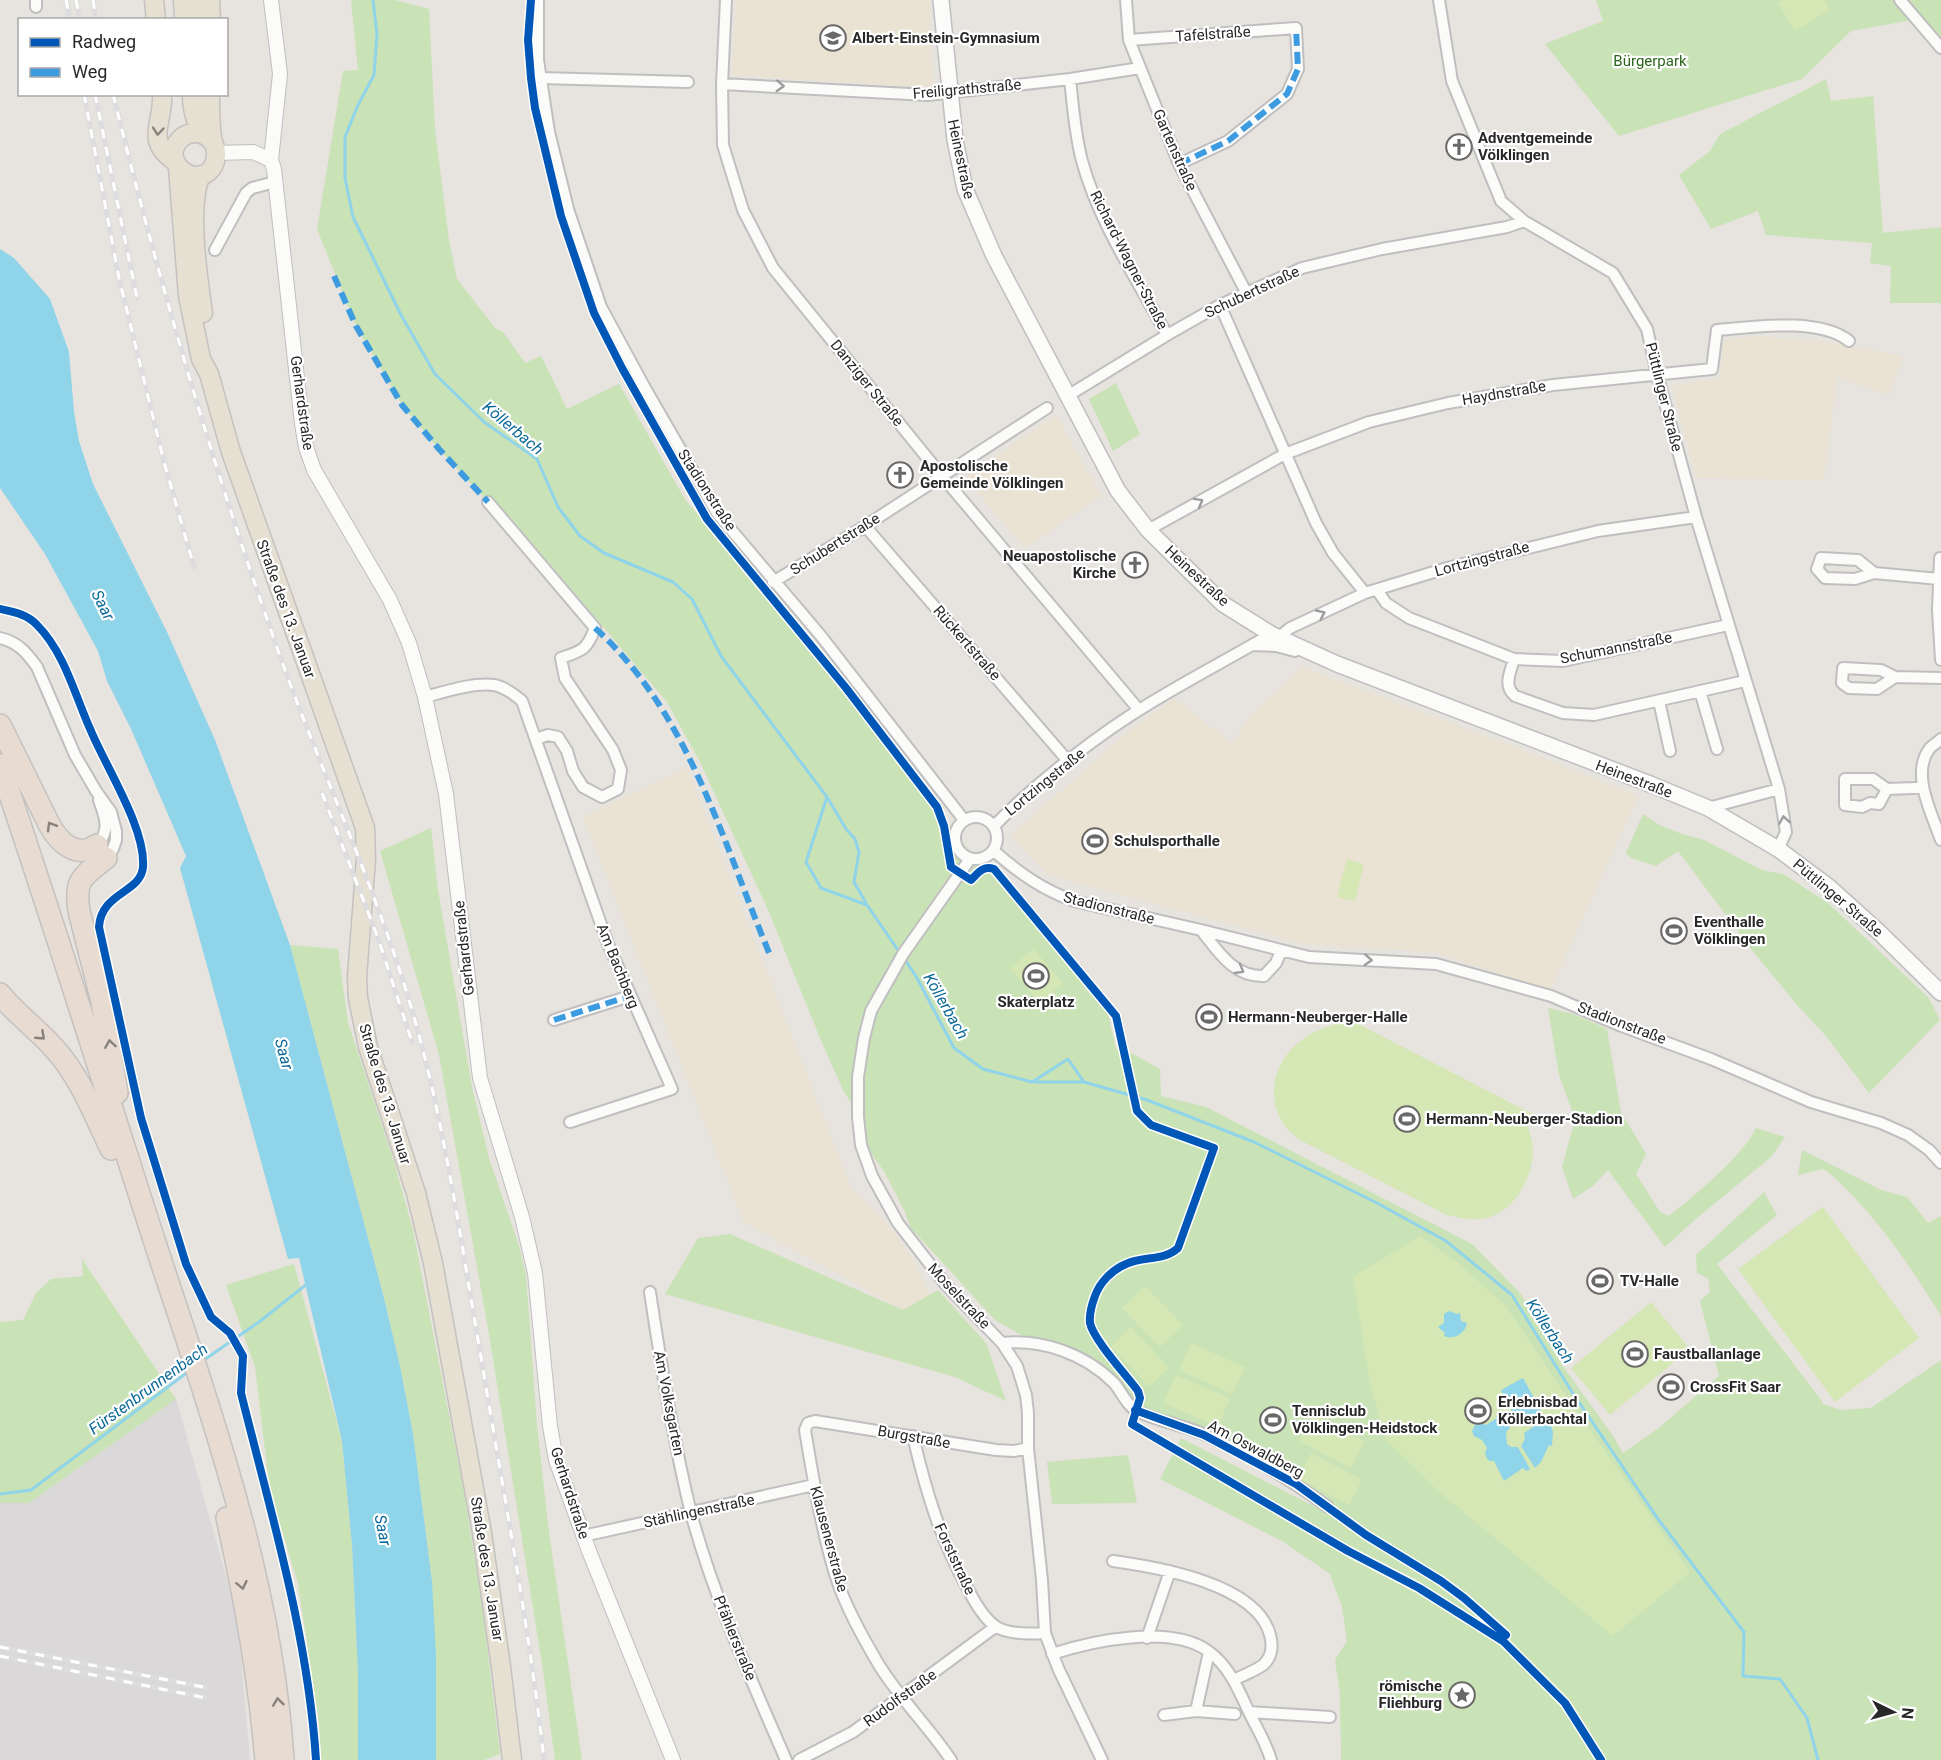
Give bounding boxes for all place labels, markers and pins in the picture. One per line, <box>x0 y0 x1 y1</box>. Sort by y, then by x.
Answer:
school or university icon: Albert-Einstein-Gymnasium <box>818 23 848 53</box>
place label: Albert-Einstein-Gymnasium <box>852 29 1040 47</box>
place label: Adventgemeinde Völklingen <box>1478 129 1592 164</box>
church icon: Adventgemeinde Völklingen <box>1444 132 1474 162</box>
place label: Apostolische Gemeinde Völklingen <box>920 457 1063 492</box>
church icon: Apostolische Gemeinde Völklingen <box>885 460 915 490</box>
place label: Neuapostolische Kirche <box>1003 547 1116 582</box>
church icon: Neuapostolische Kirche <box>1120 550 1150 580</box>
sports icon: Schulsporthalle <box>1080 826 1110 856</box>
place label: Schulsporthalle <box>1114 832 1220 850</box>
place label: Eventhalle Völklingen <box>1694 913 1765 948</box>
sports icon: Eventhalle Völklingen <box>1659 916 1689 946</box>
sports icon: Skaterplatz <box>1021 961 1051 991</box>
place label: Skaterplatz <box>997 993 1075 1011</box>
sports icon: Hermann-Neuberger-Halle <box>1194 1002 1224 1032</box>
place label: Hermann-Neuberger-Halle <box>1228 1008 1408 1026</box>
sports icon: Hermann-Neuberger-Stadion <box>1392 1104 1422 1134</box>
place label: Hermann-Neuberger-Stadion <box>1426 1110 1623 1128</box>
sports icon: TV-Halle <box>1585 1266 1615 1296</box>
place label: TV-Halle <box>1620 1272 1679 1290</box>
sports icon: Faustballanlage <box>1620 1339 1650 1369</box>
place label: Faustballanlage <box>1654 1345 1761 1363</box>
sports icon: CrossFit Saar <box>1656 1372 1686 1402</box>
place label: CrossFit Saar <box>1690 1378 1781 1396</box>
place label: Erlebnisbad Köllerbachtal <box>1498 1393 1587 1428</box>
sports icon: Erlebnisbad Köllerbachtal <box>1463 1396 1493 1426</box>
place label: Tennisclub Völklingen-Heidstock <box>1292 1402 1438 1437</box>
sports icon: Tennisclub Völklingen-Heidstock <box>1258 1405 1288 1435</box>
place label: römische Fliehburg <box>1379 1677 1442 1712</box>
place icon: römische Fliehburg <box>1447 1680 1477 1710</box>

